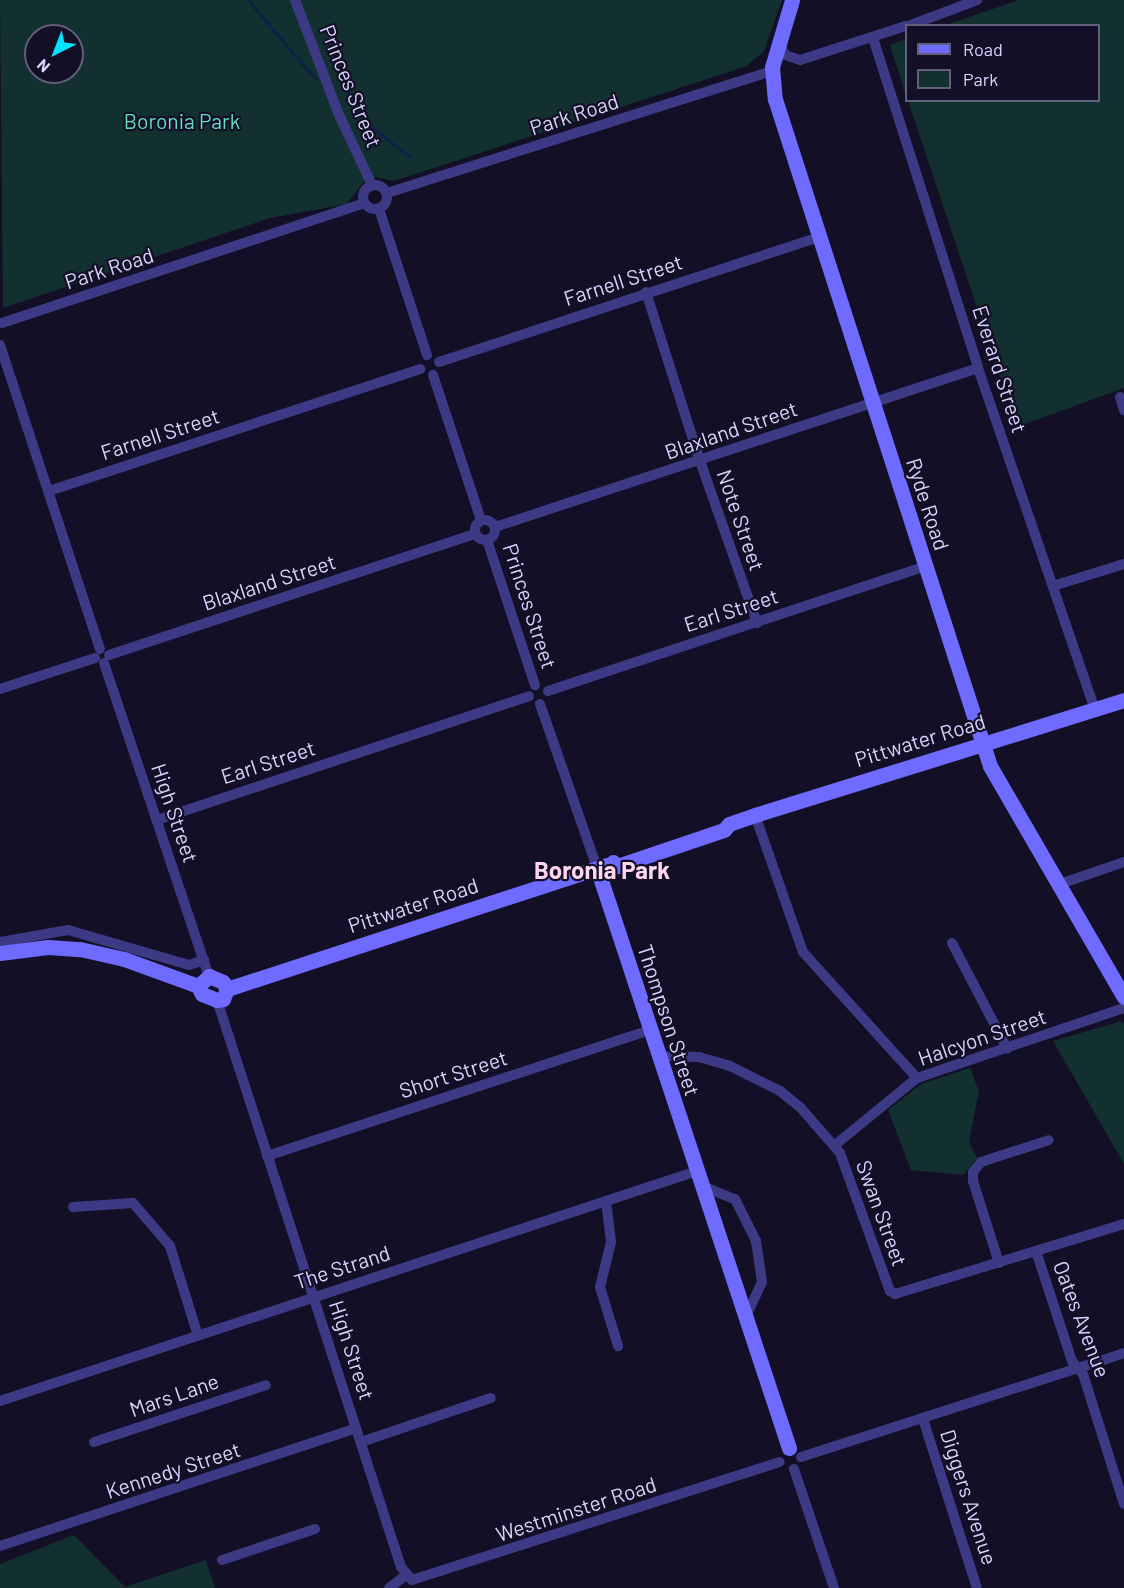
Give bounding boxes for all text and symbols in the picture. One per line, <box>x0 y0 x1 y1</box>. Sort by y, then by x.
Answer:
street label: Princes Street <box>315 21 387 151</box>
north arrow <box>24 24 84 84</box>
legend <box>905 24 1100 102</box>
text: Road <box>963 38 1003 60</box>
text: N <box>33 56 53 77</box>
text: Park <box>963 68 998 90</box>
street label: Park Road <box>526 88 622 140</box>
park label: Boronia Park <box>124 108 240 134</box>
street label: Park Road <box>61 242 157 294</box>
street label: Farnell Street <box>561 249 685 311</box>
street label: Everard Street <box>968 302 1032 436</box>
street label: Blaxland Street <box>661 396 801 464</box>
street label: Farnell Street <box>98 403 222 465</box>
street label: Ryde Road <box>901 455 955 553</box>
street label: Note Street <box>712 466 770 574</box>
street label: Princes Street <box>498 540 562 672</box>
street label: Blaxland Street <box>199 549 339 615</box>
street label: Earl Street <box>681 583 781 637</box>
street label: Pittwater Road <box>852 708 988 772</box>
street label: Earl Street <box>218 735 318 789</box>
street label: High Street <box>146 760 204 866</box>
district label: Boronia Park <box>534 856 670 884</box>
street label: Pittwater Road <box>345 872 481 938</box>
street label: Thompson Street <box>633 941 705 1099</box>
street label: Halcyon Street <box>915 1003 1049 1071</box>
street label: Short Street <box>396 1045 510 1103</box>
street label: Swan Street <box>851 1157 913 1269</box>
street label: The Strand <box>291 1240 393 1294</box>
street label: Oates Avenue <box>1048 1257 1116 1381</box>
street label: High Street <box>324 1297 380 1403</box>
street label: Mars Lane <box>126 1368 222 1422</box>
street label: Diggers Avenue <box>935 1426 1003 1568</box>
street label: Kennedy Street <box>102 1436 244 1504</box>
street label: Westminster Road <box>493 1471 659 1547</box>

